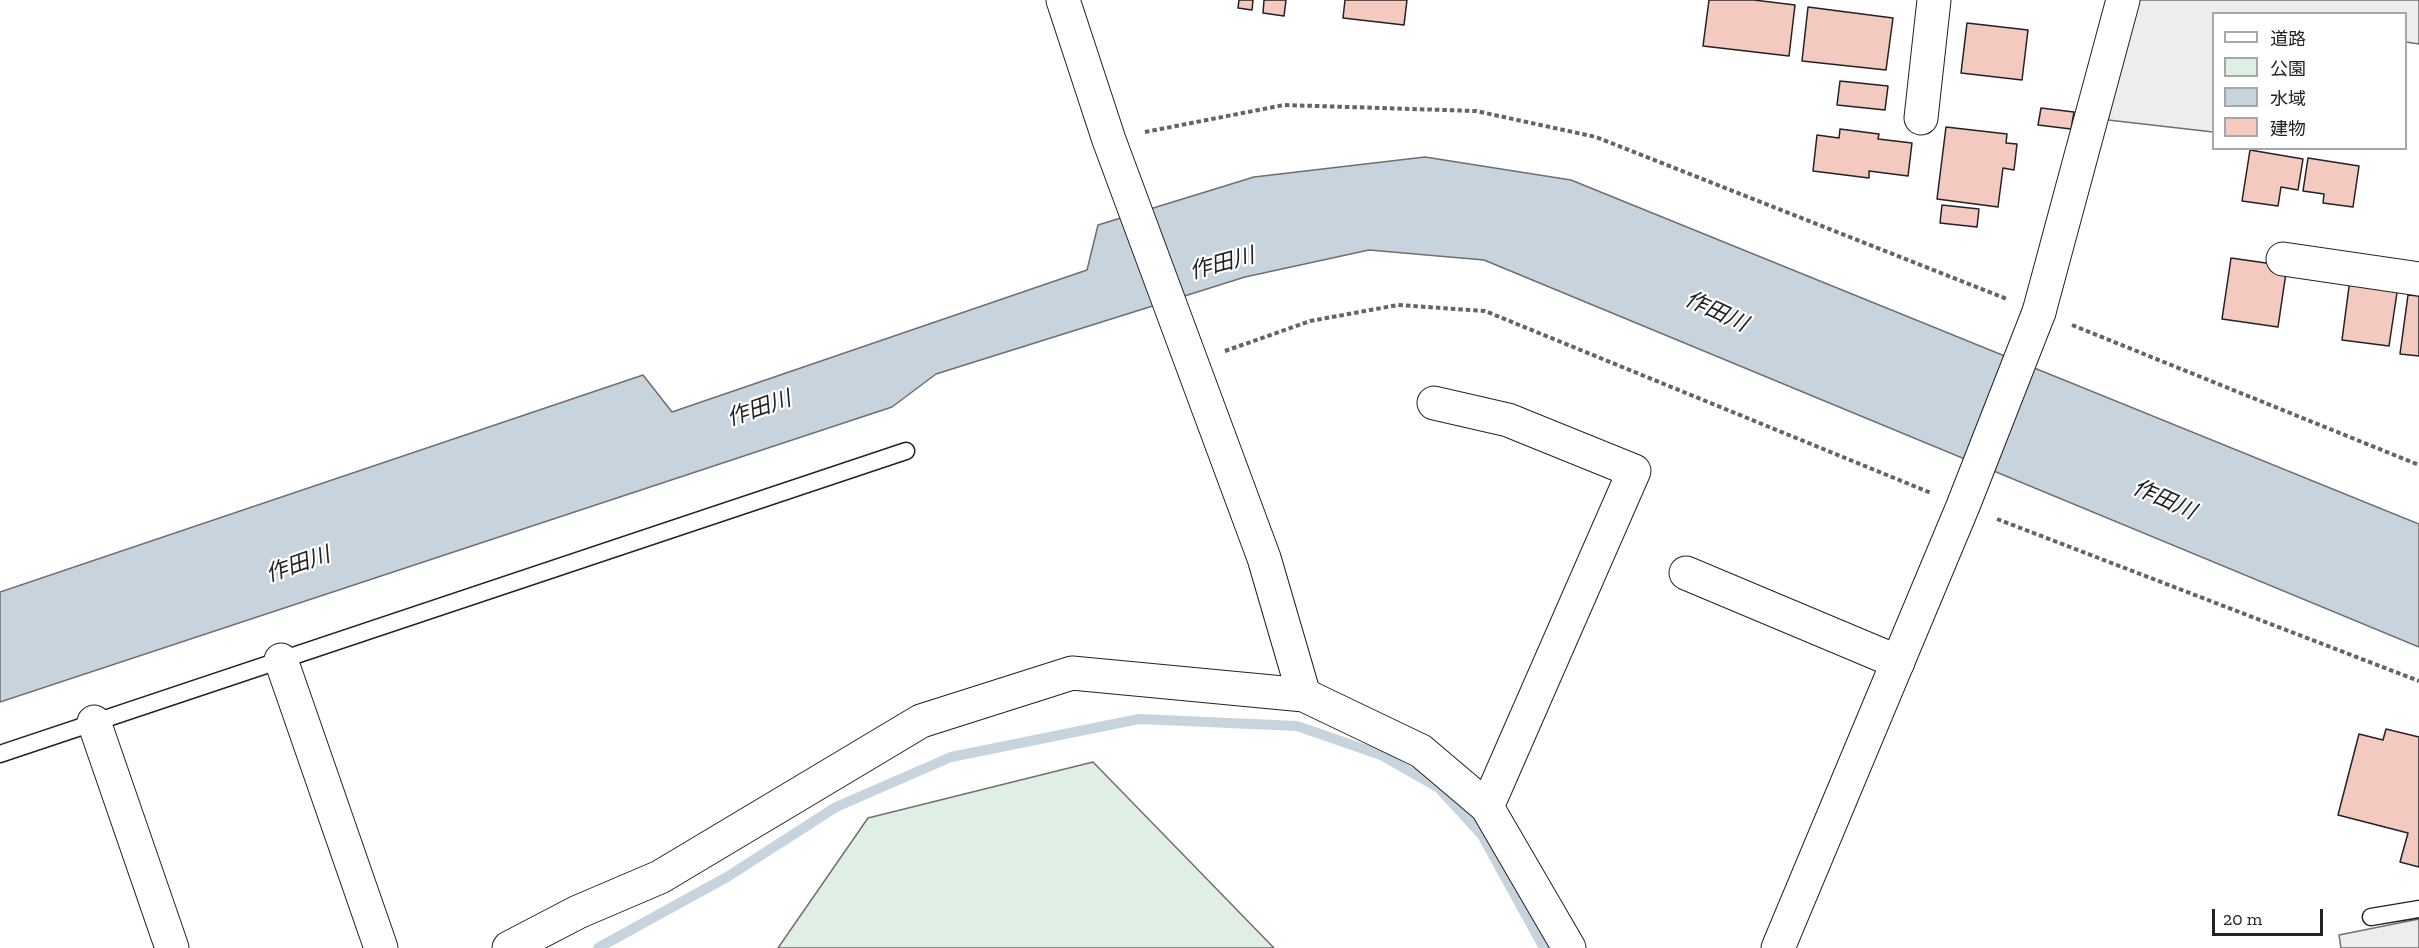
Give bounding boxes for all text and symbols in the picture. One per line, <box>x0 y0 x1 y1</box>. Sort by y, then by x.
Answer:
legend <box>2212 12 2407 150</box>
text: 道路 <box>2270 28 2306 50</box>
text: 公園 <box>2270 58 2306 80</box>
text: 水域 <box>2270 88 2306 110</box>
text: 建物 <box>2270 118 2306 140</box>
water label: 作田川 <box>1187 243 1257 285</box>
water label: 作田川 <box>1681 286 1751 338</box>
water label: 作田川 <box>724 386 794 432</box>
water label: 作田川 <box>2128 475 2200 525</box>
water label: 作田川 <box>263 542 333 588</box>
scale bar <box>2215 897 2326 935</box>
text: 20 m <box>2223 908 2262 930</box>

